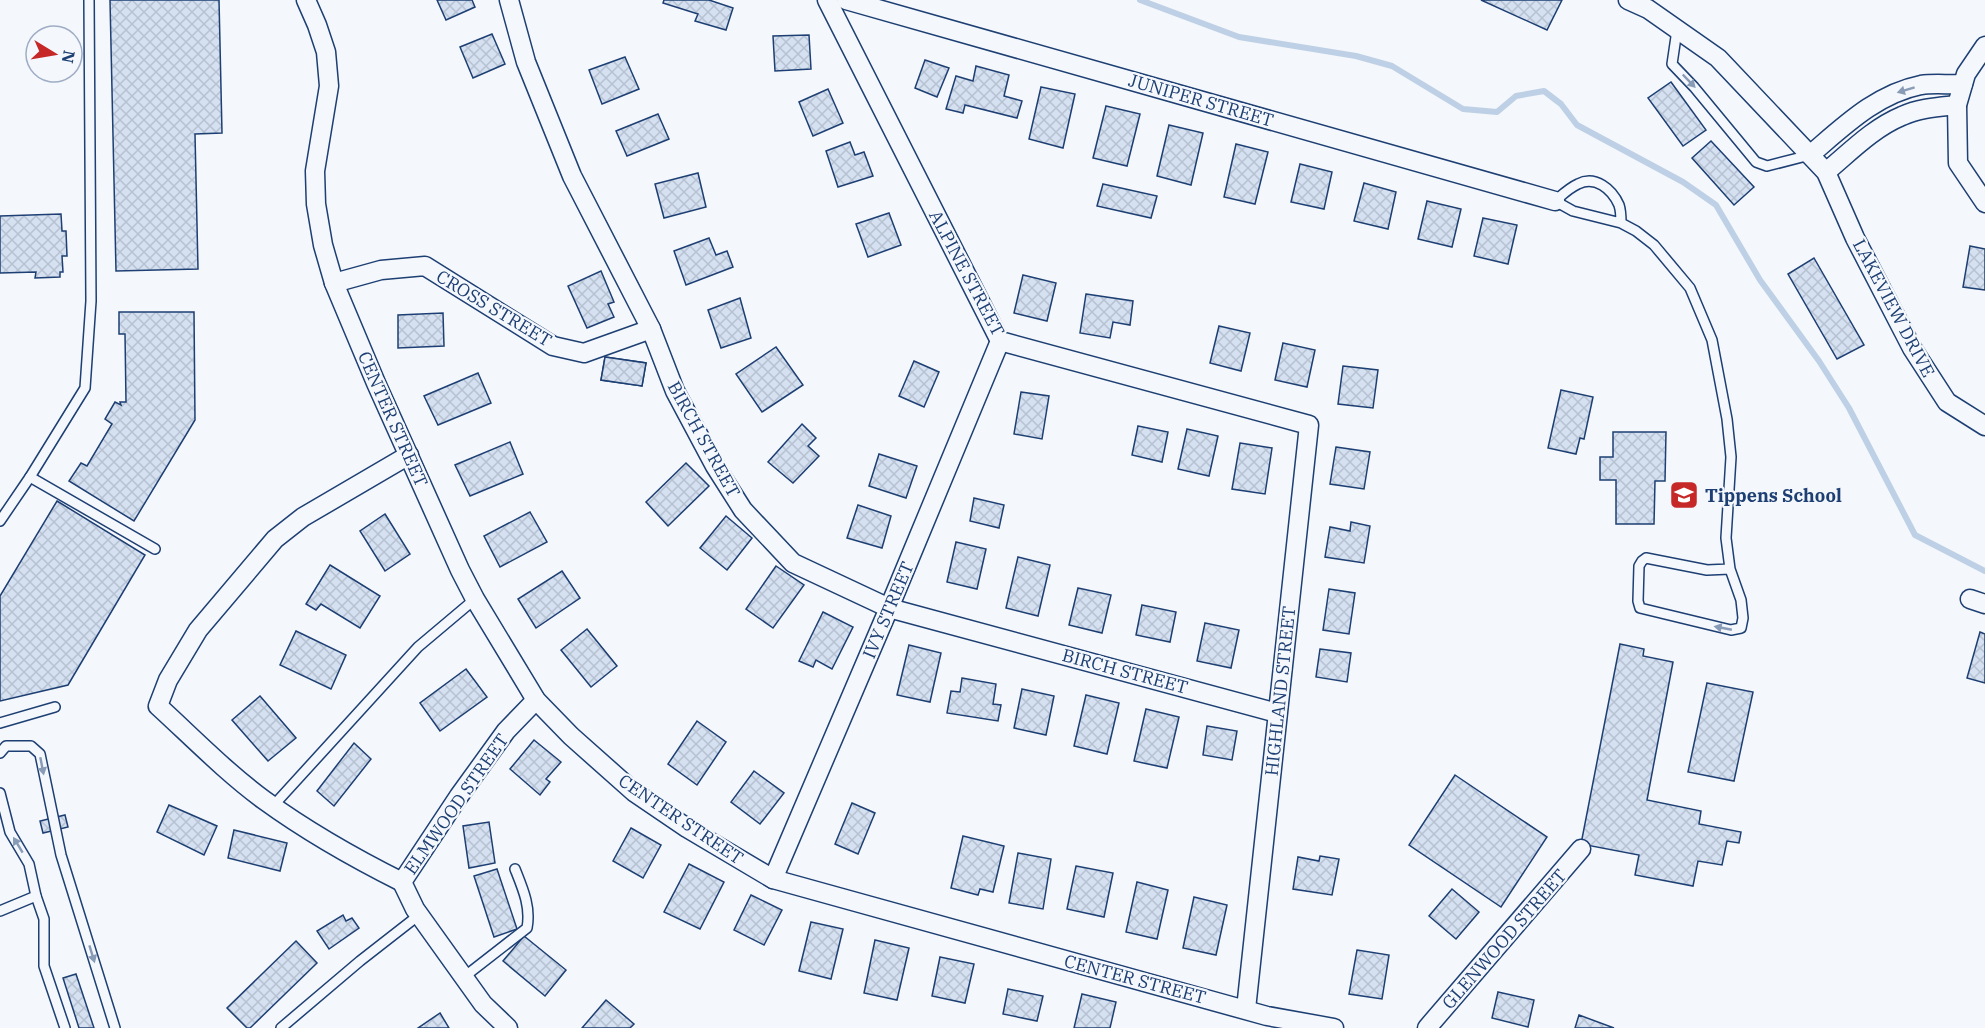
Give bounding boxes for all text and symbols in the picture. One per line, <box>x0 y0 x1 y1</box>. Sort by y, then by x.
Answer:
north arrow <box>24 24 84 84</box>
text: N <box>58 49 80 65</box>
street label: JUNIPER STREET <box>1126 68 1276 132</box>
one-way arrow <box>1682 74 1696 89</box>
one-way arrow <box>1897 86 1915 95</box>
street label: ALPINE STREET <box>924 206 1010 340</box>
street label: LAKEVIEW DRIVE <box>1848 235 1940 381</box>
street label: CROSS STREET <box>432 264 556 352</box>
street label: CENTER STREET <box>353 348 433 490</box>
street label: BIRCH STREET <box>663 377 746 501</box>
school or university icon: Tippens School <box>1668 479 1700 511</box>
place label: Tippens School <box>1705 484 1842 507</box>
street label: IVY STREET <box>857 558 919 662</box>
street label: HIGHLAND STREET <box>1260 605 1300 777</box>
one-way arrow <box>1714 623 1733 632</box>
street label: BIRCH STREET <box>1060 643 1191 699</box>
street label: ELMWOOD STREET <box>399 729 513 879</box>
one-way arrow <box>38 756 47 775</box>
street label: CENTER STREET <box>614 769 748 869</box>
one-way arrow <box>12 837 23 853</box>
street label: GLENWOOD STREET <box>1437 864 1571 1014</box>
one-way arrow <box>87 945 97 963</box>
street label: CENTER STREET <box>1062 949 1209 1009</box>

